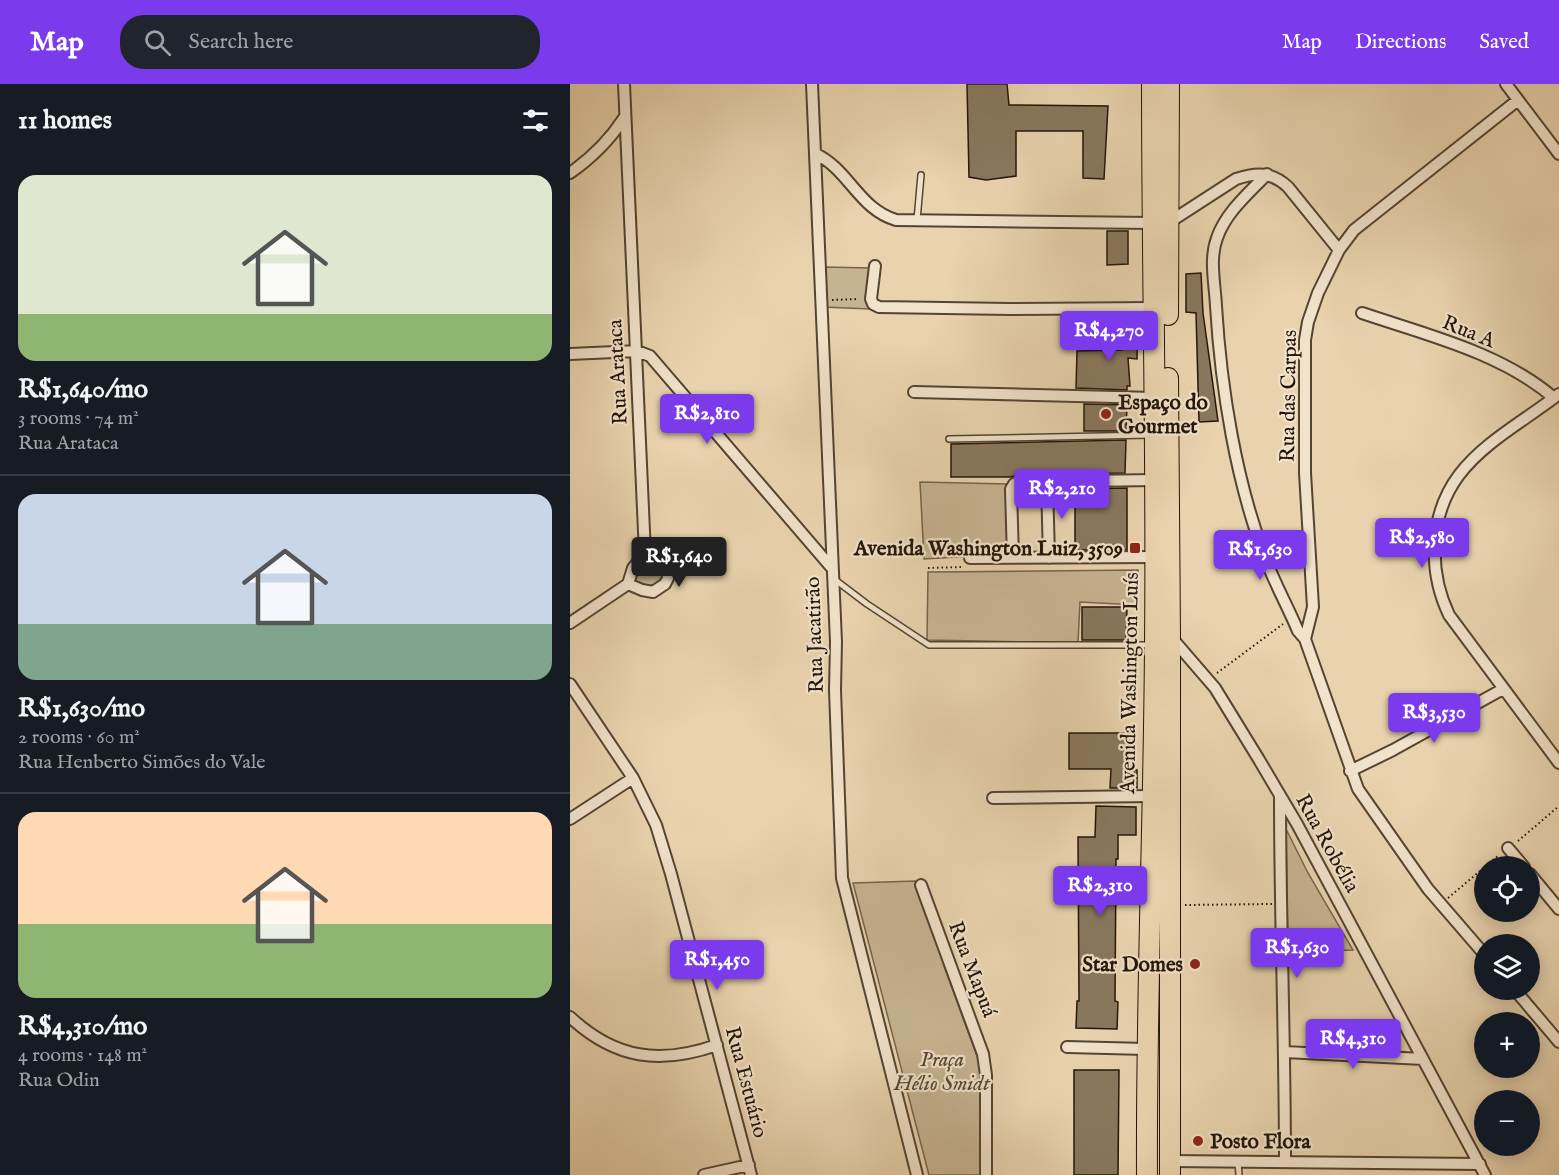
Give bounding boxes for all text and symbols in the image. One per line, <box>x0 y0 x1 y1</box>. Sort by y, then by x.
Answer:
search box <box>120 15 540 69</box>
text: Map <box>30 25 84 60</box>
icon: search <box>141 26 174 59</box>
text: Search here <box>189 28 293 56</box>
text: Map <box>1282 29 1322 56</box>
text: Directions <box>1355 29 1446 56</box>
text: Saved <box>1479 29 1529 56</box>
text: 11 homes <box>18 104 112 137</box>
icon: filters <box>519 104 552 137</box>
icon: home <box>231 214 339 322</box>
street label: Rua A <box>1438 310 1500 355</box>
pin: R$4,270 <box>1054 311 1164 362</box>
street label: Rua Arataca <box>602 317 635 425</box>
text: R$4,270 <box>1074 318 1144 343</box>
street label: Rua das Carpas <box>1275 330 1304 462</box>
text: R$1,640/mo <box>18 373 148 406</box>
place label: Espaço do Gourmet <box>1118 390 1209 441</box>
pin: R$2,810 <box>652 394 762 445</box>
text: R$2,810 <box>674 401 740 426</box>
text: 3 rooms · 74 m² <box>18 406 139 431</box>
marker: Espaço do Gourmet <box>1099 407 1113 421</box>
text: Rua Arataca <box>18 431 119 456</box>
pin: R$2,210 <box>1007 469 1117 520</box>
text: R$2,210 <box>1028 476 1096 501</box>
pin: R$2,580 <box>1367 518 1477 569</box>
text: R$2,580 <box>1389 525 1455 550</box>
pin: R$1,630 <box>1205 530 1315 581</box>
icon: home <box>231 533 339 641</box>
place label: Avenida Washington Luiz, 3509 <box>853 536 1123 563</box>
pin: R$1,640 <box>624 537 734 588</box>
text: R$1,630 <box>1228 537 1292 562</box>
marker: Avenida Washington Luiz, 3509 <box>1128 541 1142 555</box>
text: R$1,640 <box>645 544 713 569</box>
street label: Avenida Washington Luís <box>1115 572 1146 795</box>
street label: Rua Jacatirão <box>800 576 831 694</box>
text: R$1,630/mo <box>18 692 145 725</box>
pin: R$3,530 <box>1379 693 1489 744</box>
text: R$3,530 <box>1402 700 1466 725</box>
text: 2 rooms · 60 m² <box>18 725 140 750</box>
text: Rua Henberto Simões do Vale <box>18 750 266 775</box>
street label: Rua Robélia <box>1288 790 1365 899</box>
icon: home <box>231 851 339 959</box>
map controls <box>1474 856 1540 1156</box>
button: locate <box>1474 856 1540 922</box>
pin: R$2,310 <box>1045 866 1155 917</box>
text: R$2,310 <box>1067 873 1133 898</box>
street label: Rua Mapuá <box>941 918 1003 1022</box>
pin: R$1,630 <box>1242 928 1352 979</box>
button: layers <box>1474 934 1540 1000</box>
text: R$1,630 <box>1265 935 1329 960</box>
pin: R$1,450 <box>662 940 772 991</box>
text: R$1,450 <box>684 947 750 972</box>
place label: Star Domes <box>1082 952 1183 979</box>
marker: Star Domes <box>1188 957 1202 971</box>
text: R$4,310/mo <box>18 1010 147 1043</box>
button: + <box>1474 1012 1540 1078</box>
pin: R$4,310 <box>1298 1019 1408 1070</box>
street label: Rua Estuário <box>718 1024 773 1141</box>
text: R$4,310 <box>1320 1026 1386 1051</box>
text: 4 rooms · 148 m² <box>18 1043 147 1068</box>
park label: Praça Hélio Smidt <box>893 1047 991 1098</box>
text: Rua Odin <box>18 1068 100 1093</box>
button: − <box>1474 1090 1540 1156</box>
place label: Posto Flora <box>1210 1129 1311 1156</box>
marker: Posto Flora <box>1191 1134 1205 1148</box>

